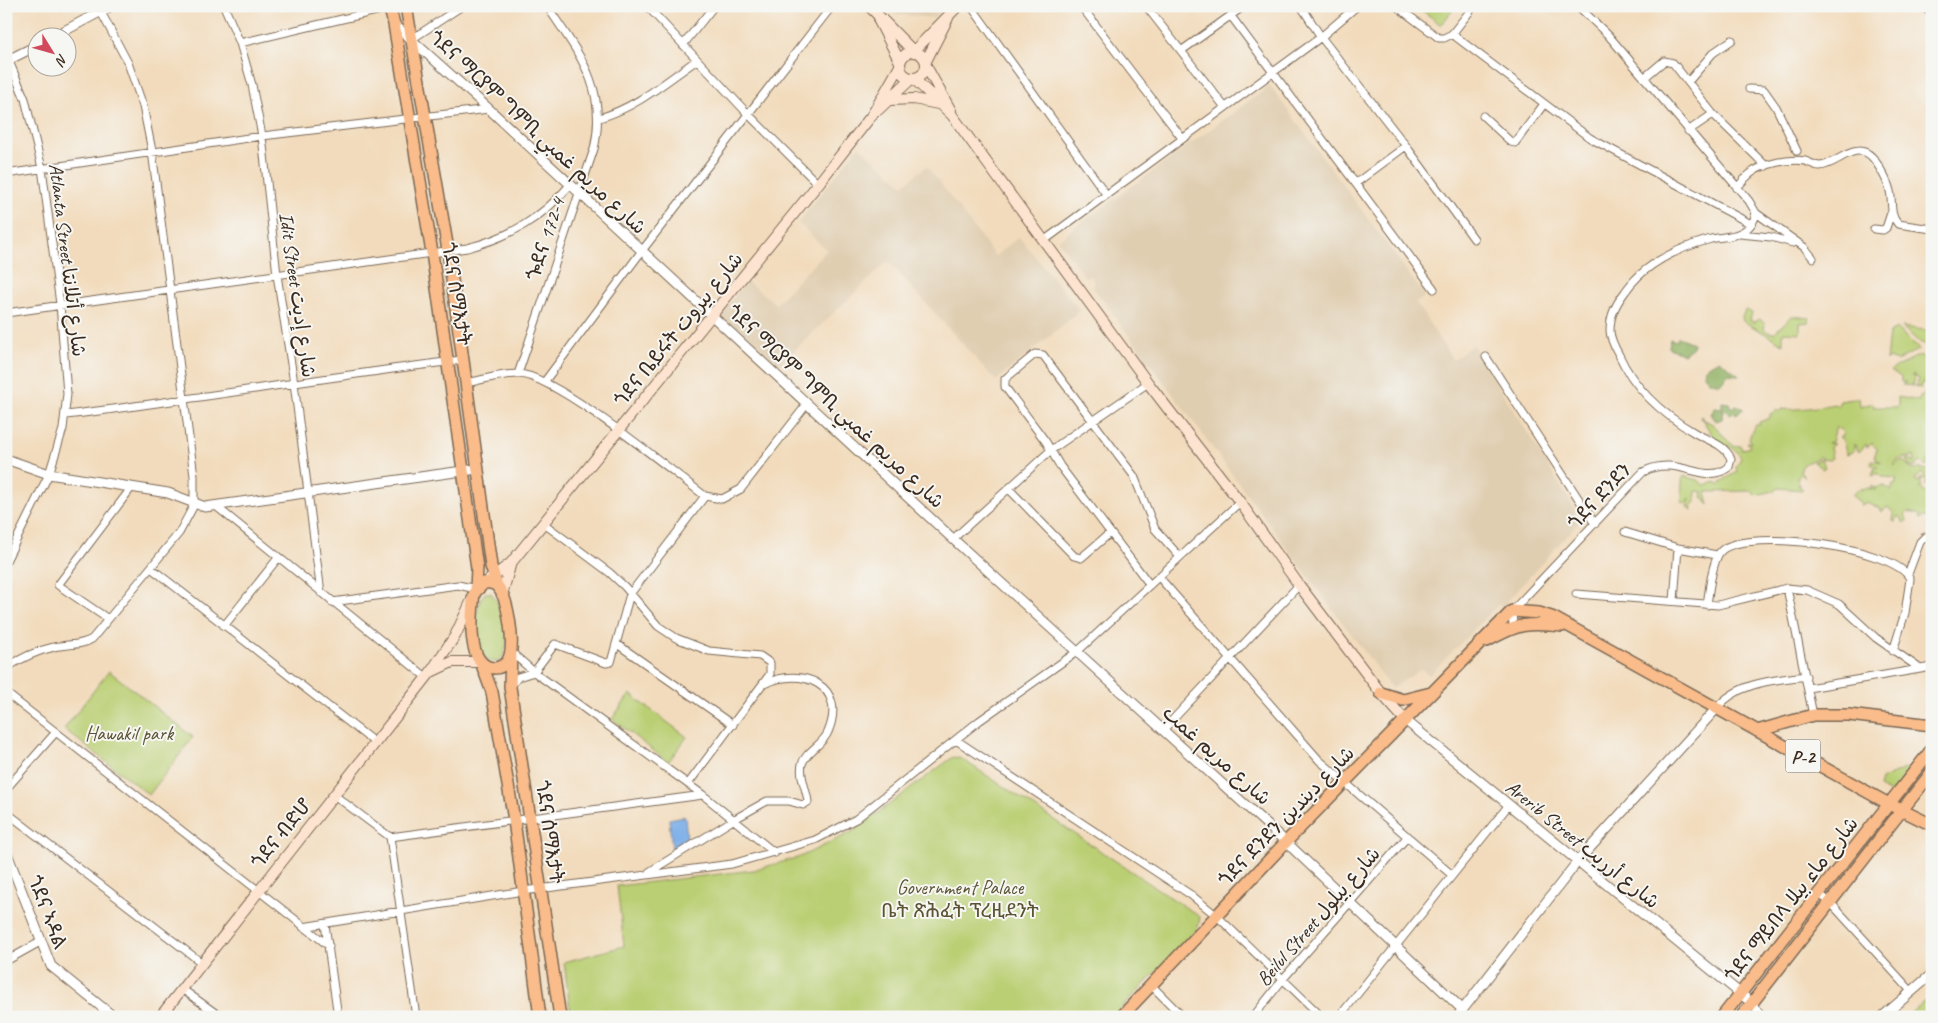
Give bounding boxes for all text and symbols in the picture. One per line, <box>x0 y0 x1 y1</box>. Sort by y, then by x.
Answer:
street label: ጎደና ማርያም ግምቢ شارع مريم غمبي <box>420 25 651 243</box>
north arrow <box>28 28 78 78</box>
text: N <box>51 51 71 70</box>
street label: Atlanta Street شارع أتلانتا <box>42 162 92 358</box>
street label: ጐደና 172-4 <box>520 193 571 284</box>
street label: Idit Street شارع إديت <box>273 211 321 379</box>
street label: ጎደና ሰማእታት <box>436 241 477 347</box>
street label: ጎደና ቤይሩት شارع بيروت <box>608 247 749 412</box>
street label: ጎደና ማርያም ግምቢ شارع مريم غمبي <box>718 299 949 517</box>
street label: ጎደና ደንደን <box>1562 458 1637 535</box>
street label: شارع مريم غمب <box>1156 700 1276 812</box>
park label: Hawakil park <box>85 721 175 746</box>
road number: P-2 <box>1786 739 1820 772</box>
street label: ጎደና ደንደን شارع ديندين <box>1213 741 1361 893</box>
street label: Arerib Street شارع أرريب <box>1500 775 1665 915</box>
street label: ጎደና ሰማእታት <box>530 779 569 885</box>
street label: ጎደና ብድሆ <box>246 793 318 873</box>
street label: ጎደና ማይበላ شارع ماء بيلا <box>1719 812 1865 988</box>
street label: Beilul Street شارع بيلول <box>1251 842 1386 992</box>
street label: ጎደና ኣዳል <box>22 872 73 953</box>
park label: Government Palace ቤት ጽሕፈት ፕረዚደንት <box>881 875 1039 923</box>

